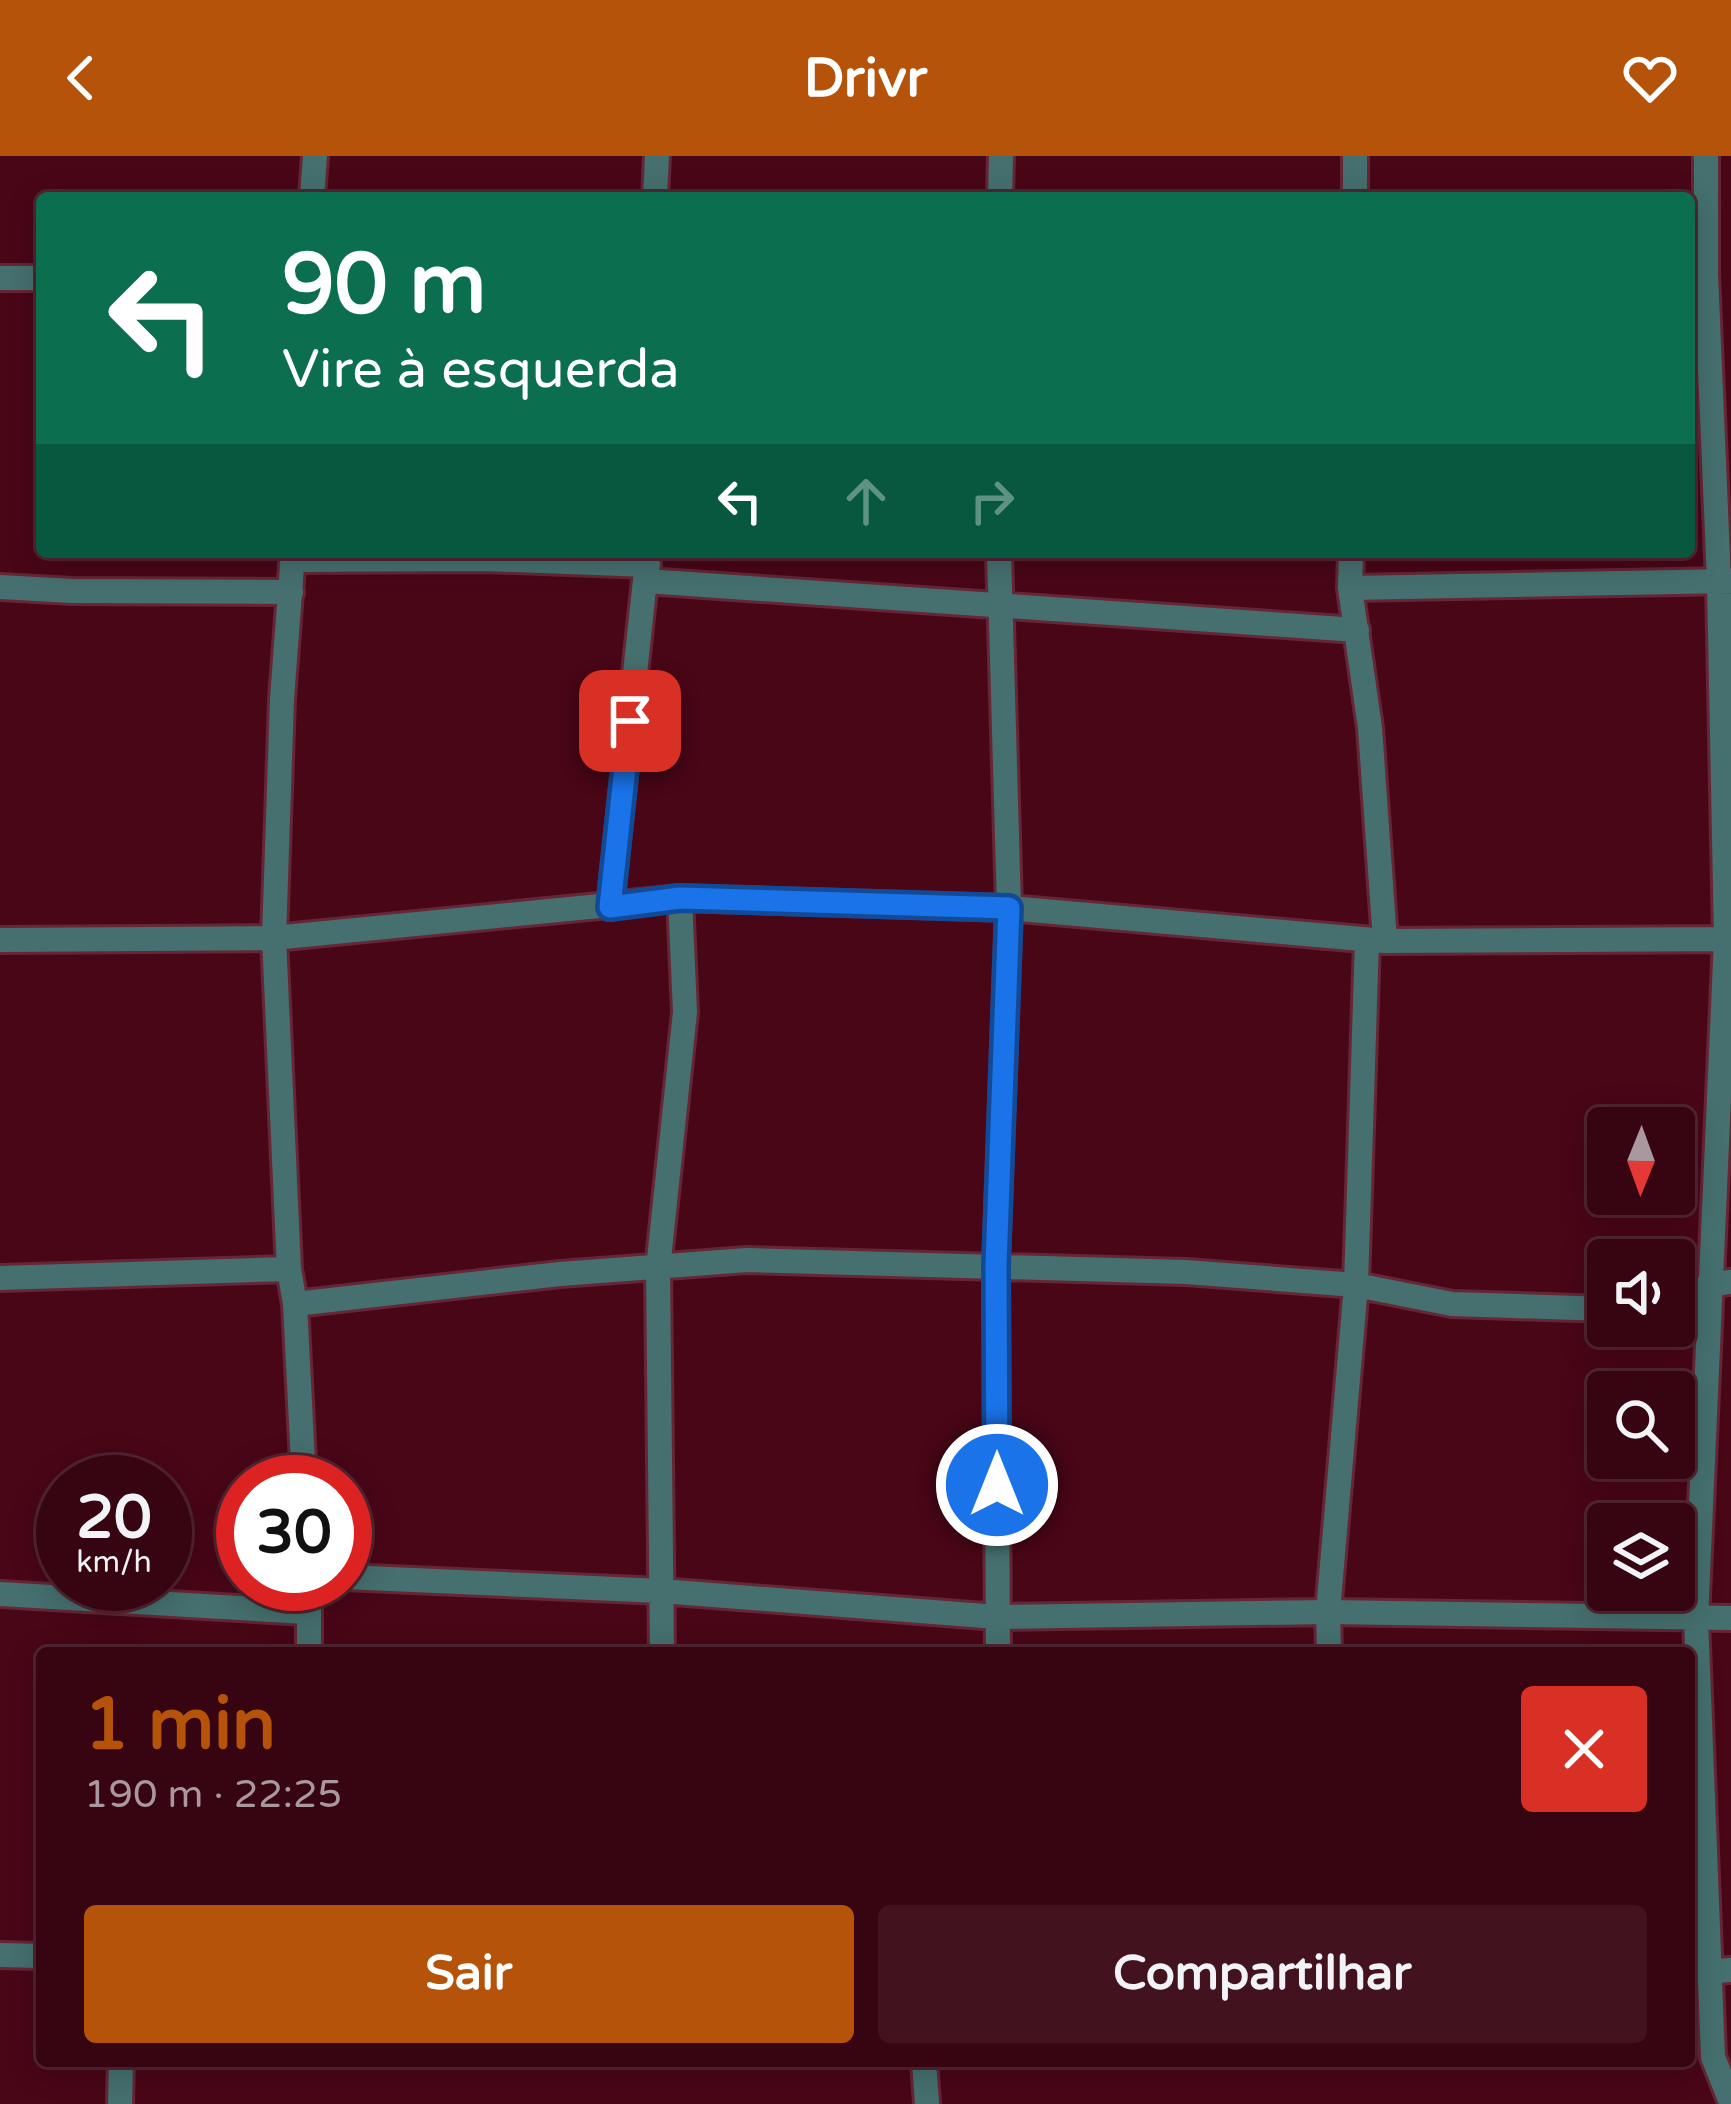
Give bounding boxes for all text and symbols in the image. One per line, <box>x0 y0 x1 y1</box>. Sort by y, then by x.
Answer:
icon: back <box>48 45 114 111</box>
icon: heart <box>1617 45 1683 111</box>
text: Drivr <box>804 46 927 111</box>
text: 90 m <box>282 235 486 336</box>
icon: left <box>84 240 240 396</box>
text: Vire à esquerda <box>282 337 680 402</box>
icon: left <box>707 468 773 534</box>
icon: ahead <box>833 468 899 534</box>
icon: right <box>959 468 1025 534</box>
pin <box>579 670 681 772</box>
icon: arrive <box>597 688 663 754</box>
north arrow <box>1587 1107 1695 1215</box>
map controls <box>1587 1107 1695 1611</box>
button: sound <box>1587 1239 1695 1347</box>
button: search <box>1587 1371 1695 1479</box>
position arrow <box>934 1422 1060 1548</box>
speed limit sign: 30 <box>216 1455 372 1611</box>
text: 20 <box>76 1482 152 1554</box>
button: layers <box>1587 1503 1695 1611</box>
text: km/h <box>76 1544 152 1581</box>
text: 1 min <box>84 1682 276 1769</box>
button: close <box>1521 1686 1647 1812</box>
text: 190 m · 22:25 <box>84 1771 342 1818</box>
button: Sair <box>84 1905 854 2043</box>
button: Compartilhar <box>878 1905 1647 2043</box>

